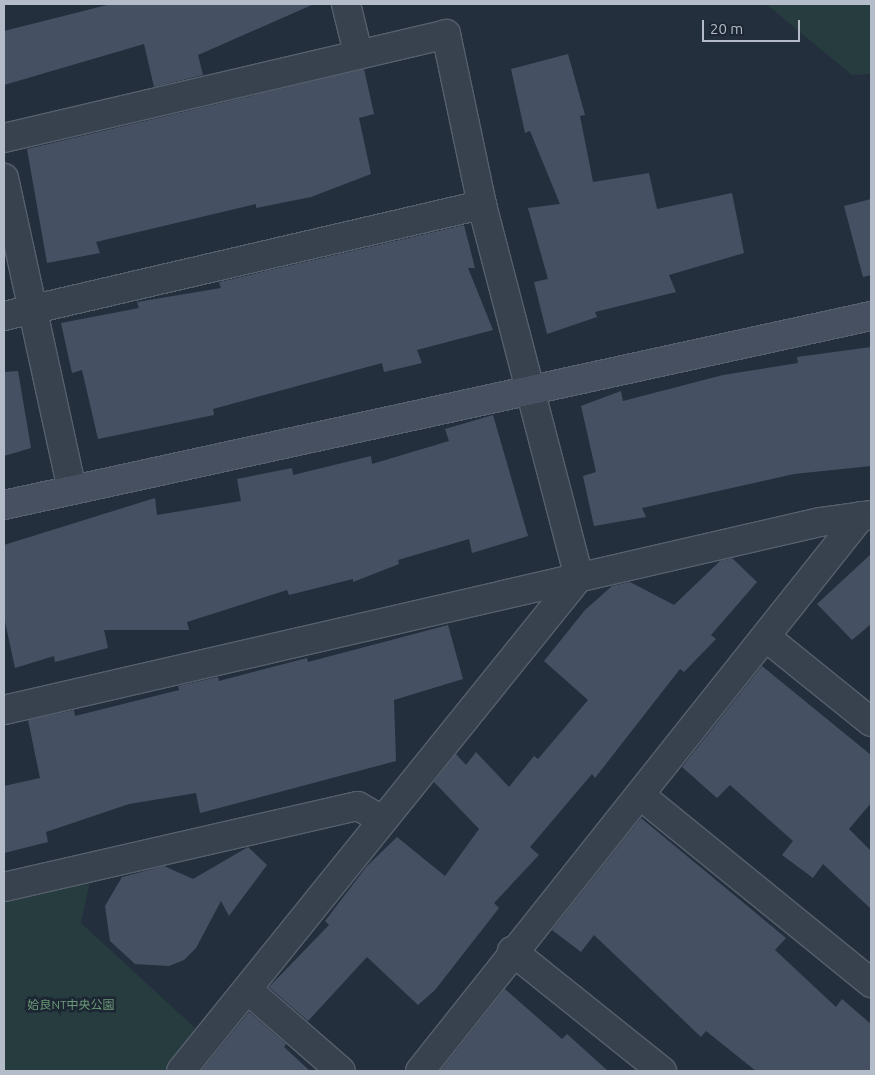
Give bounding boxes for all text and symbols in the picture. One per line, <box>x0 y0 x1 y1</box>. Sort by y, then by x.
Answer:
scale bar <box>705 10 802 42</box>
text: 20 m <box>710 20 743 37</box>
park label: 姶良NT中央公園 <box>27 998 115 1012</box>

